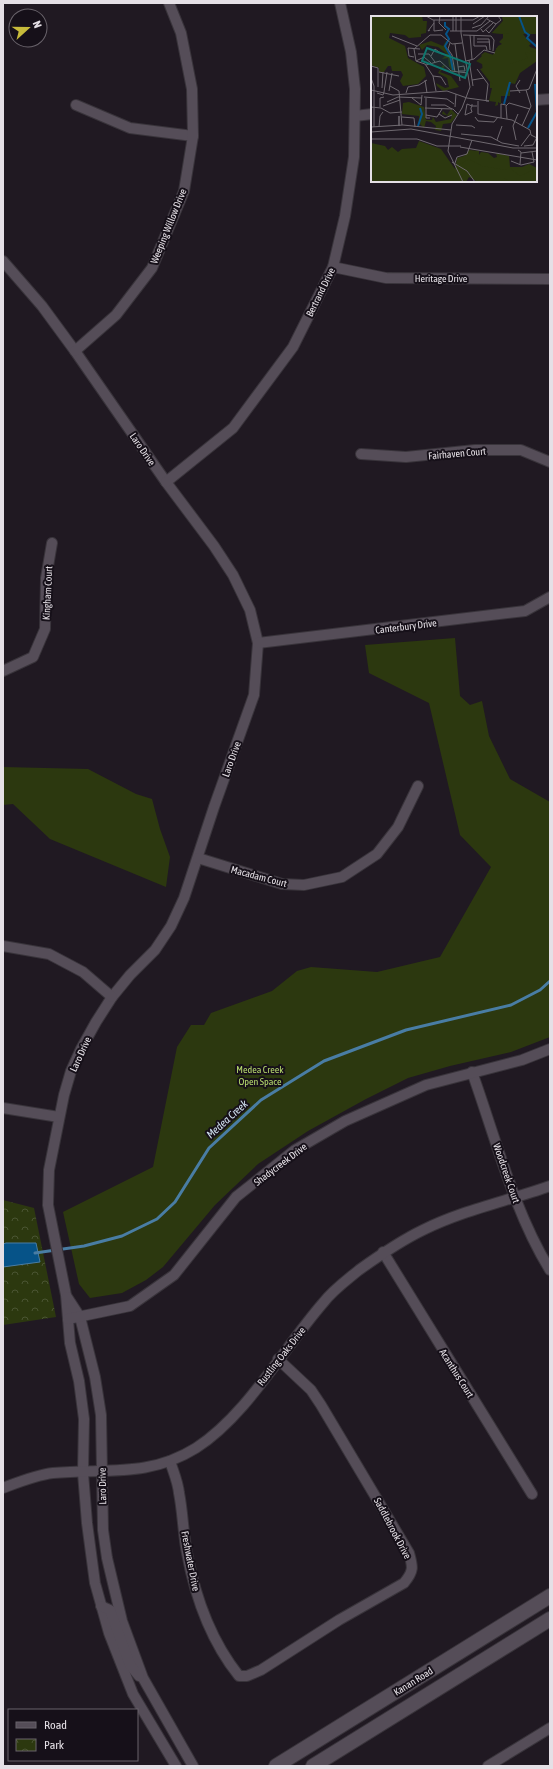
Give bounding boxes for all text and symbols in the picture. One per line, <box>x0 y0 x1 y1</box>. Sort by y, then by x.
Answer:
north arrow <box>8 8 48 48</box>
inset map <box>371 16 537 182</box>
text: N <box>31 19 44 30</box>
street label: Weeping Willow Drive <box>148 187 189 265</box>
street label: Bertrand Drive <box>304 266 337 318</box>
street label: Heritage Drive <box>415 273 468 284</box>
street label: Laro Drive <box>128 431 158 468</box>
street label: Fairhaven Court <box>428 445 486 461</box>
street label: Kingham Court <box>41 566 54 620</box>
street label: Canterbury Drive <box>375 617 438 636</box>
street label: Laro Drive <box>220 739 243 778</box>
street label: Macadam Court <box>230 864 288 889</box>
street label: Laro Drive <box>68 1035 93 1073</box>
park label: Medea Creek Open Space <box>236 1064 284 1087</box>
water label: Medea Creek <box>204 1097 250 1141</box>
street label: Shadycreek Drive <box>252 1141 309 1188</box>
street label: Woodcreek Court <box>491 1142 522 1205</box>
street label: Rustling Oaks Drive <box>255 1325 308 1388</box>
street label: Acanthus Court <box>437 1347 476 1400</box>
street label: Laro Drive <box>97 1467 108 1505</box>
street label: Saddlebrook Drive <box>372 1496 414 1561</box>
street label: Freshwater Drive <box>179 1530 202 1593</box>
street label: Kanan Road <box>392 1665 435 1698</box>
legend <box>8 1709 138 1761</box>
text: Road <box>44 1718 67 1732</box>
text: Park <box>44 1738 65 1752</box>

